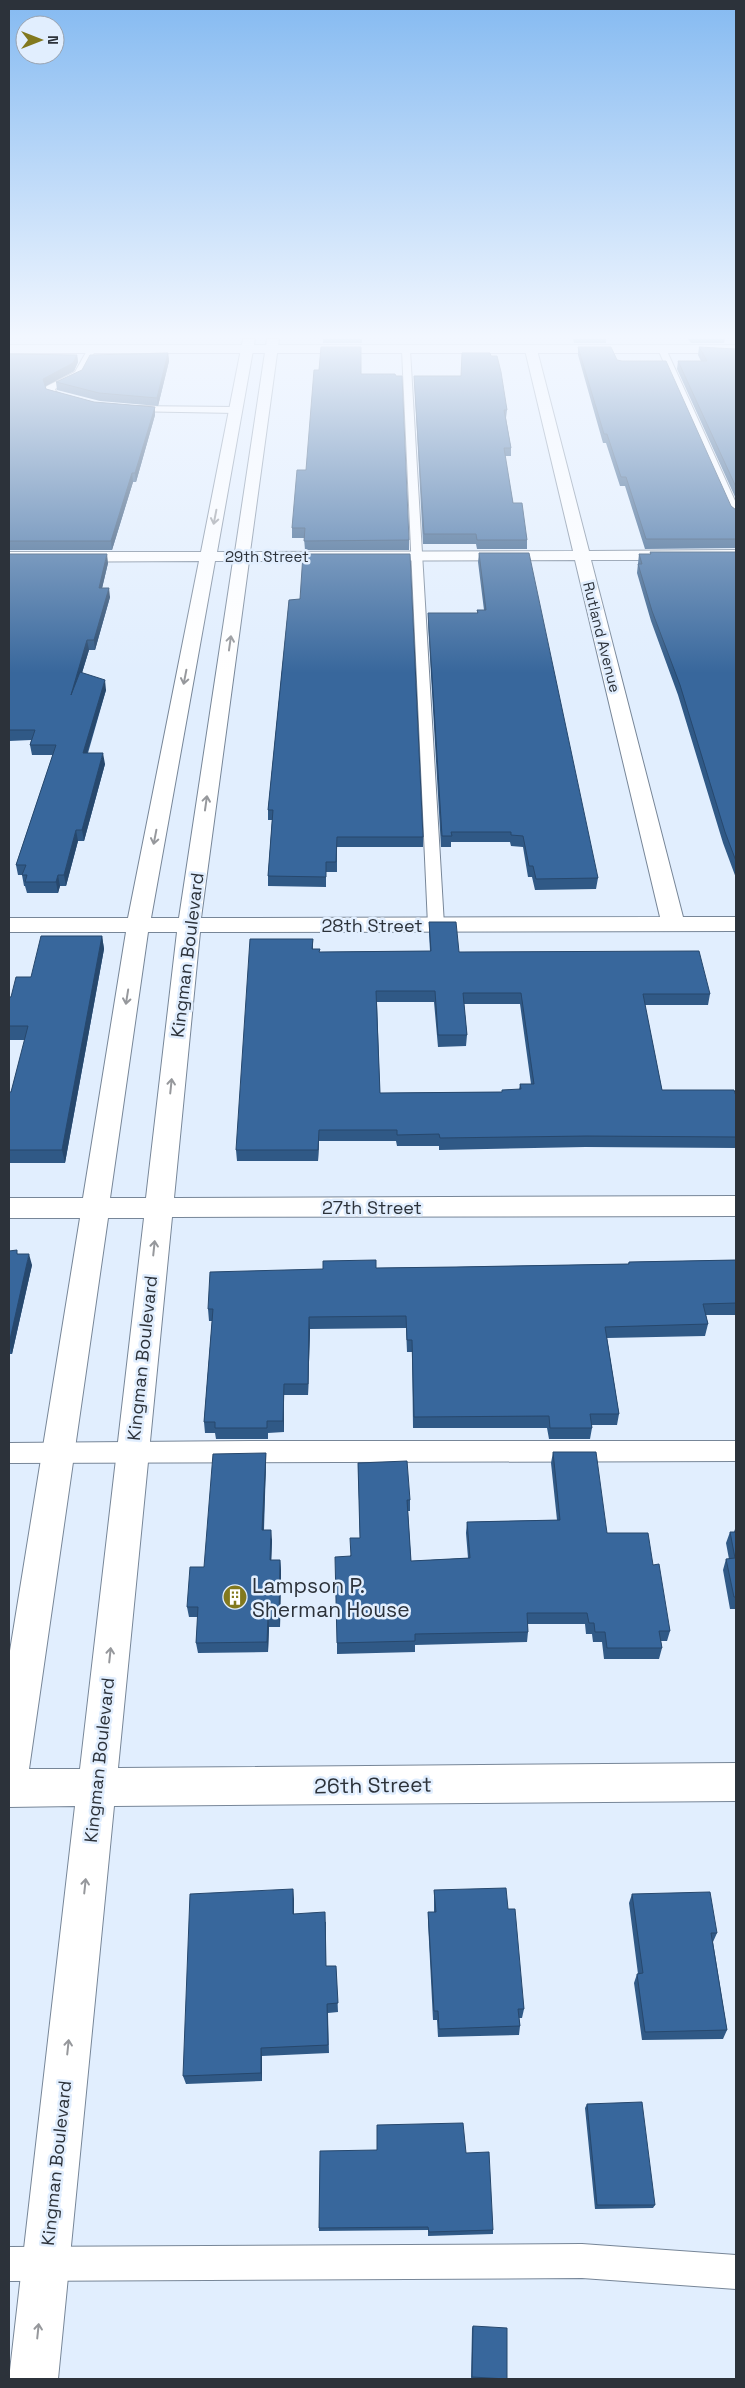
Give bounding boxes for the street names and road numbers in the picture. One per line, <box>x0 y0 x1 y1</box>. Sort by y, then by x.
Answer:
street label: 29th Street <box>225 547 309 566</box>
street label: Rutland Avenue <box>579 580 625 694</box>
street label: Kingman Boulevard <box>165 871 209 1039</box>
street label: 28th Street <box>321 914 423 937</box>
street label: 27th Street <box>322 1196 422 1219</box>
street label: Kingman Boulevard <box>122 1274 162 1442</box>
street label: Kingman Boulevard <box>79 1676 119 1844</box>
street label: 26th Street <box>314 1770 432 1800</box>
street label: Kingman Boulevard <box>36 2079 76 2247</box>

